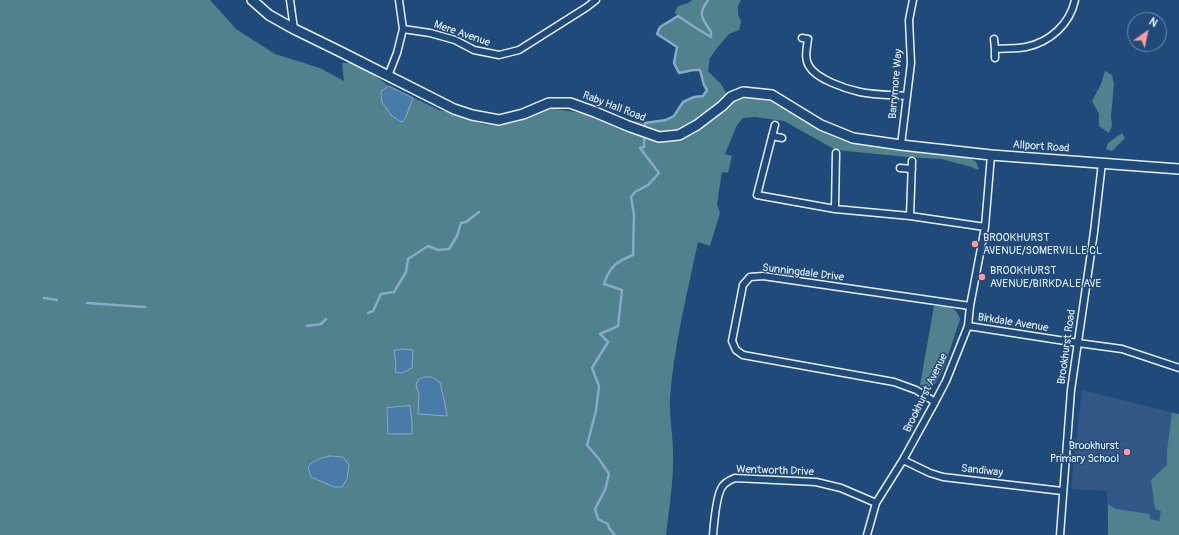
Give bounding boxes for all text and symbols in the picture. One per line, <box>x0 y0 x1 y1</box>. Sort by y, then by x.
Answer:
north arrow <box>1127 12 1167 52</box>
text: N <box>1147 15 1160 30</box>
street label: Mere Avenue <box>432 18 492 50</box>
street label: Barrymore Way <box>886 48 906 120</box>
street label: Raby Hall Road <box>581 89 647 125</box>
street label: Allport Road <box>1012 138 1070 156</box>
place label: BROOKHURST AVENUE/SOMERVILLE CL <box>983 231 1102 257</box>
marker: BROOKHURST AVENUE/SOMERVILLE CL <box>970 239 980 249</box>
street label: Sunningdale Drive <box>761 261 845 285</box>
place label: BROOKHURST AVENUE/BIRKDALE AVE <box>990 264 1101 290</box>
marker: BROOKHURST AVENUE/BIRKDALE AVE <box>977 272 987 282</box>
street label: Brookhurst Road <box>1055 309 1079 385</box>
street label: Birkdale Avenue <box>977 311 1049 335</box>
street label: Brookhurst Avenue <box>901 351 951 435</box>
place label: Brookhurst Primary School <box>1050 439 1119 465</box>
marker: Brookhurst Primary School <box>1122 447 1132 457</box>
street label: Sandiway <box>960 462 1004 480</box>
street label: Wentworth Drive <box>736 463 814 479</box>

